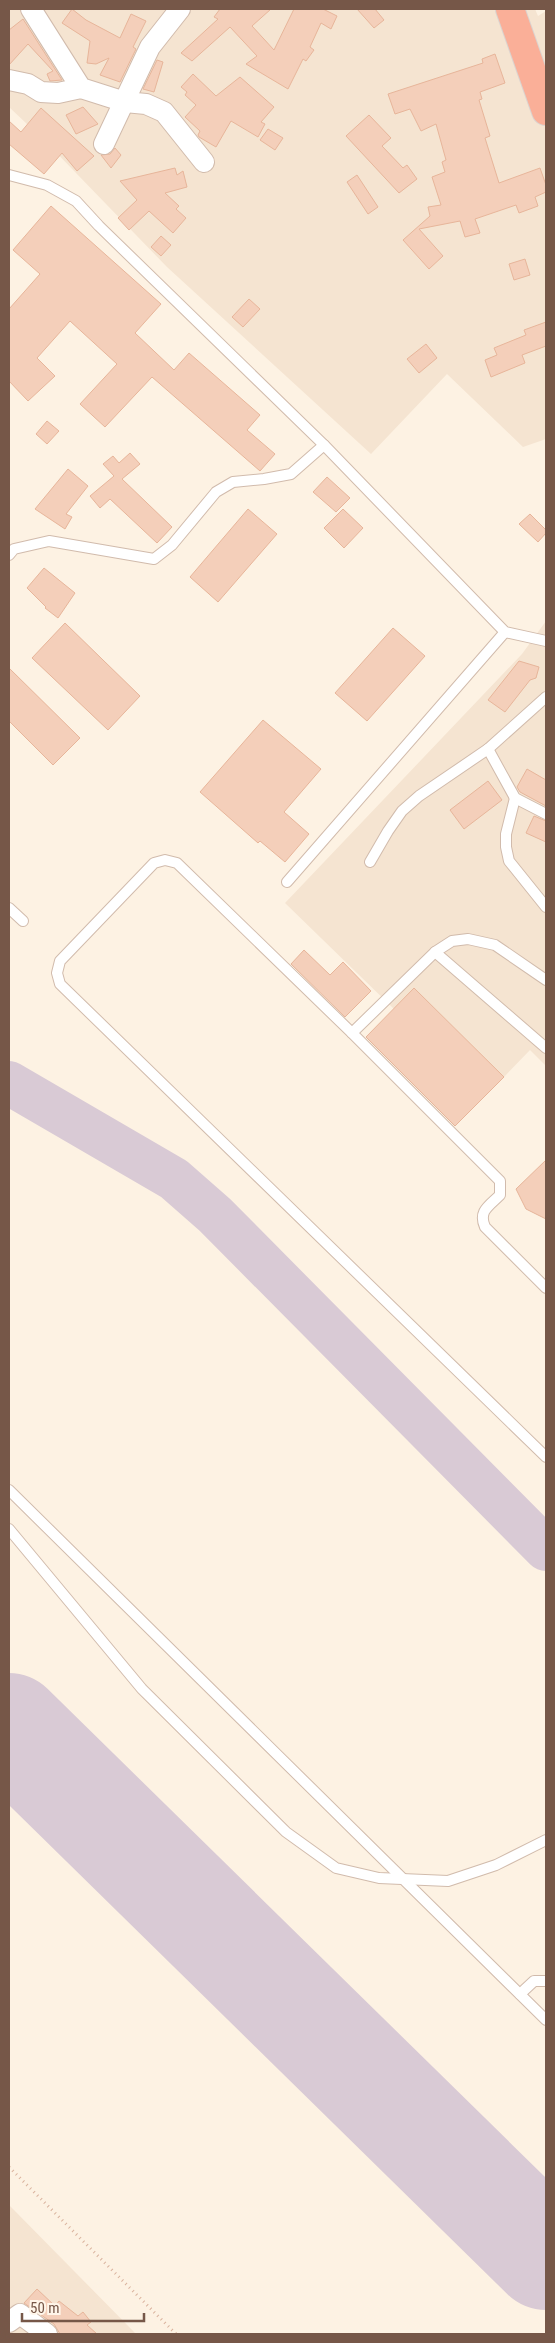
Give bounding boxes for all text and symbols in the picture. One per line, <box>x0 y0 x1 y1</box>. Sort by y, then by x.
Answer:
scale bar <box>22 2290 145 2322</box>
text: 50 m <box>30 2299 60 2317</box>

